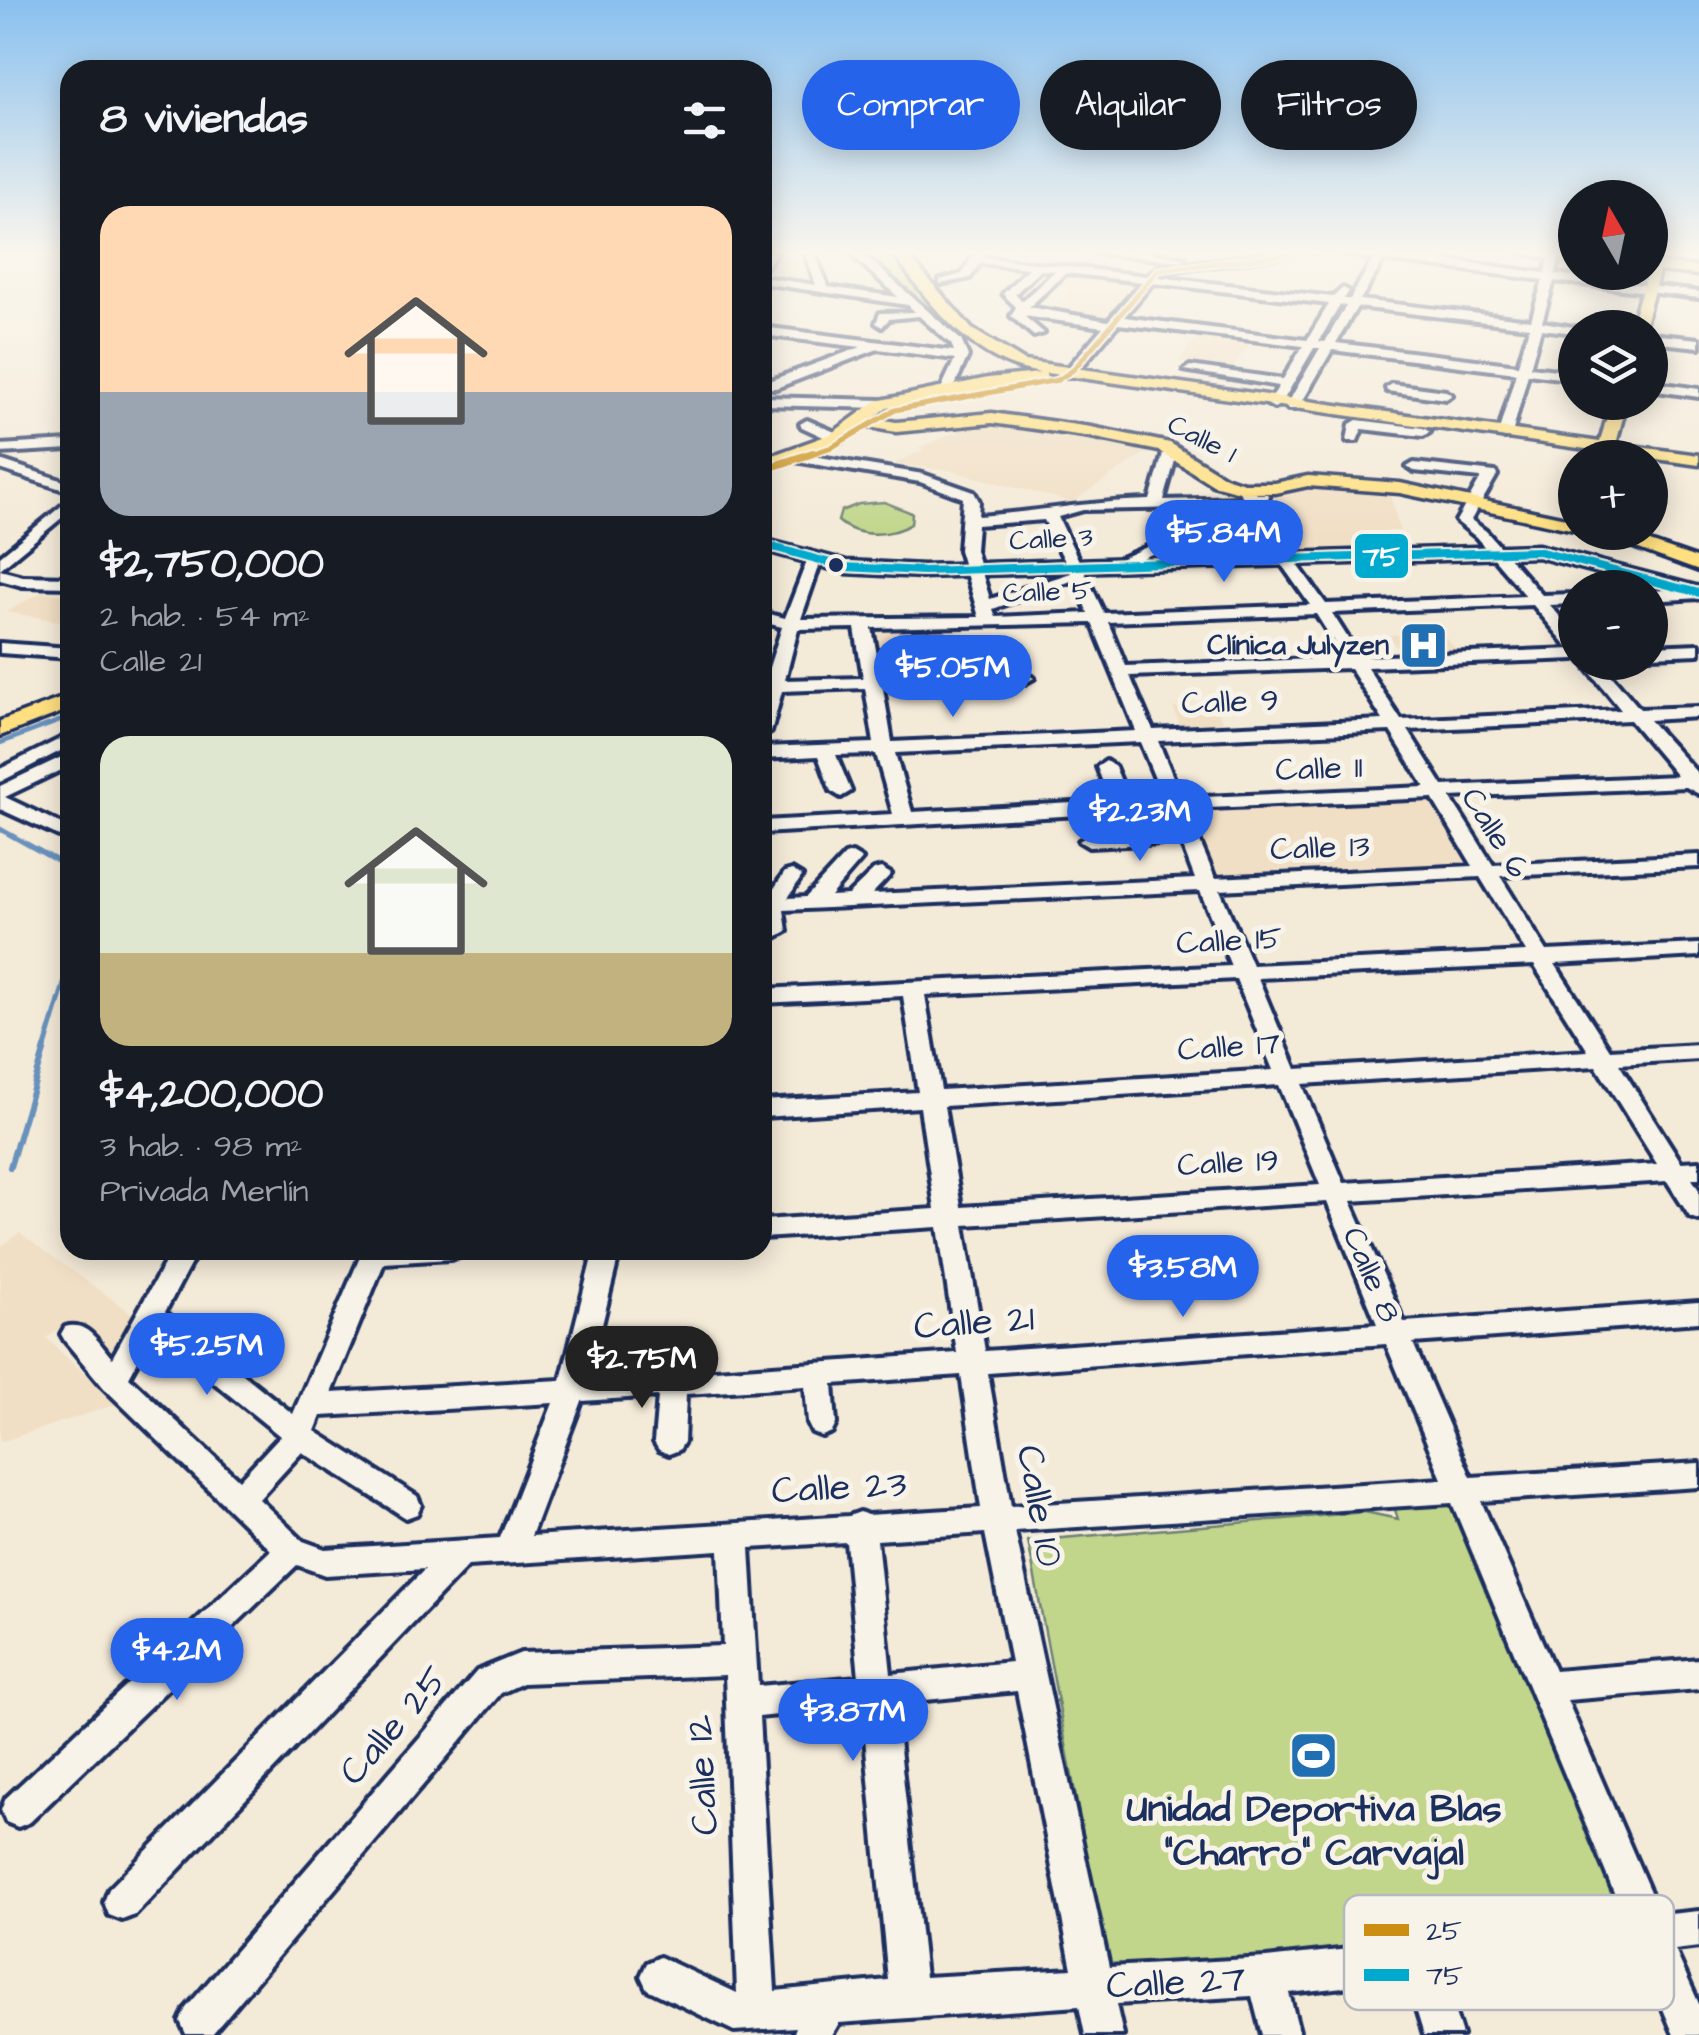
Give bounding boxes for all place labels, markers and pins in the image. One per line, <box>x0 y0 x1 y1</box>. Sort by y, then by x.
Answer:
pin: $5.84M <box>1143 500 1305 585</box>
unlabelled marker <box>826 555 846 575</box>
hospital icon: Clínica Julyzen <box>1398 619 1450 671</box>
place label: Clínica Julyzen <box>1207 626 1389 668</box>
pin: $5.05M <box>872 635 1034 720</box>
pin: $2.23M <box>1059 779 1221 864</box>
pin: $3.58M <box>1102 1235 1264 1320</box>
pin: $5.25M <box>126 1313 288 1398</box>
pin: $2.75M <box>561 1326 723 1411</box>
pin: $4.2M <box>107 1618 247 1703</box>
pin: $3.87M <box>772 1679 934 1764</box>
sports icon: Unidad Deportiva Blas "Charro" Carvajal <box>1288 1730 1340 1782</box>
place label: Unidad Deportiva Blas "Charro" Carvajal <box>1126 1784 1502 1880</box>

